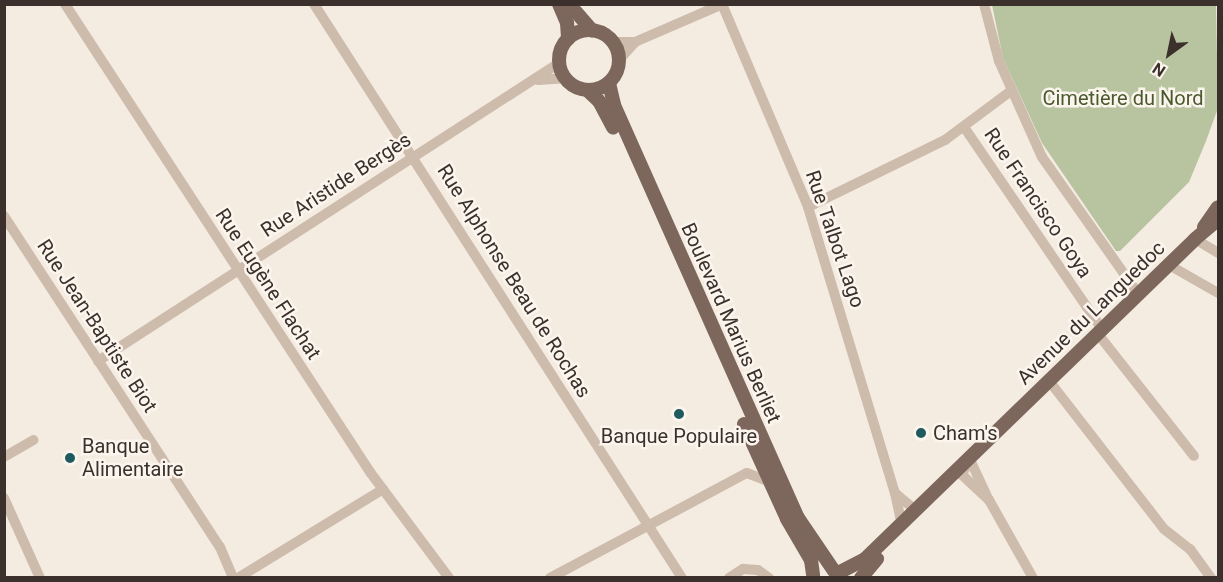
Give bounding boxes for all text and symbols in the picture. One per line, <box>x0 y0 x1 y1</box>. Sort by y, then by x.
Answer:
north arrow <box>1139 24 1199 84</box>
text: N <box>1149 58 1169 81</box>
park label: Cimetière du Nord <box>1042 86 1204 110</box>
street label: Rue Francisco Goya <box>979 124 1097 282</box>
street label: Rue Aristide Bergès <box>257 128 415 242</box>
street label: Rue Alphonse Beau de Rochas <box>432 160 596 402</box>
street label: Rue Talbot Lago <box>800 167 870 311</box>
street label: Rue Eugène Flachat <box>210 204 326 364</box>
street label: Boulevard Marius Berliet <box>676 219 786 427</box>
street label: Rue Jean-Baptiste Biot <box>32 235 162 417</box>
street label: Avenue du Languedoc <box>1012 236 1170 390</box>
marker: Banque Populaire <box>672 407 686 421</box>
place label: Cham's <box>933 421 997 445</box>
place label: Banque Populaire <box>601 424 757 448</box>
marker: Cham's <box>914 426 928 440</box>
place label: Banque Alimentaire <box>82 434 183 481</box>
marker: Banque Alimentaire <box>63 451 77 465</box>

